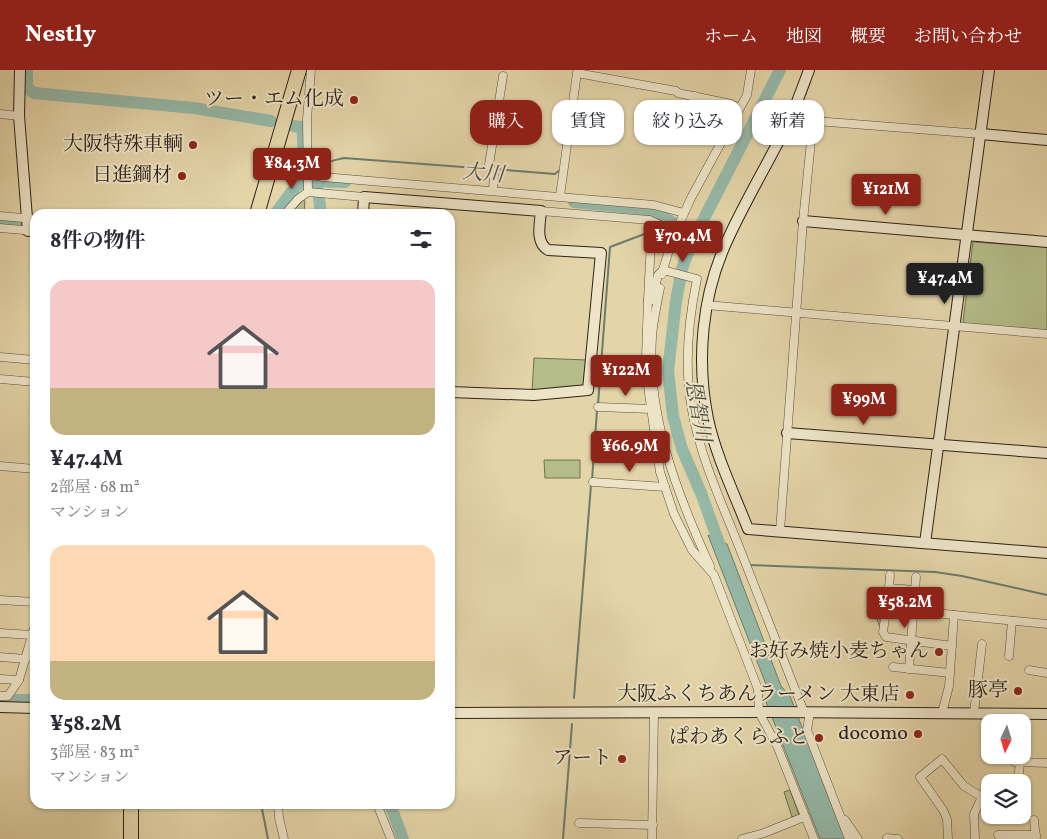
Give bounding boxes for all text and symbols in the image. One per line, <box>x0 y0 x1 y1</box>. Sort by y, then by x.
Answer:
text: Nestly <box>25 18 96 52</box>
text: ホーム <box>704 25 758 50</box>
text: 地図 <box>786 25 822 50</box>
text: 概要 <box>850 25 886 50</box>
text: お問い合わせ <box>914 25 1022 50</box>
place label: ツー・エム化成 <box>204 86 344 114</box>
marker: ツー・エム化成 <box>348 94 360 106</box>
chip: 購入 <box>470 100 542 145</box>
chip: 賃貸 <box>552 100 624 145</box>
chip: 絞り込み <box>634 100 742 145</box>
chip: 新着 <box>752 100 824 145</box>
place label: 大阪特殊車輌 <box>63 131 183 159</box>
marker: 大阪特殊車輌 <box>187 139 199 151</box>
pin: ¥84.3M <box>251 148 333 190</box>
text: ¥84.3M <box>264 153 320 175</box>
water label: 大川 <box>461 158 507 190</box>
place label: 日進鋼材 <box>92 162 172 190</box>
marker: 日進鋼材 <box>176 170 188 182</box>
pin: ¥121M <box>851 174 921 216</box>
text: ¥121M <box>863 179 909 201</box>
pin: ¥70.4M <box>642 220 724 263</box>
icon: filters <box>407 225 435 253</box>
text: ¥70.4M <box>655 226 711 248</box>
text: 8件の物件 <box>50 227 145 256</box>
pin: ¥47.4M <box>904 262 986 305</box>
text: ¥47.4M <box>917 268 973 290</box>
icon: home <box>198 312 288 402</box>
pin: ¥122M <box>591 354 661 397</box>
text: ¥122M <box>602 360 650 382</box>
water label: 恩智川 <box>677 377 717 447</box>
pin: ¥99M <box>834 384 894 426</box>
text: ¥99M <box>842 389 886 411</box>
pin: ¥66.9M <box>589 430 671 473</box>
text: ¥66.9M <box>602 436 658 458</box>
text: ¥47.4M <box>50 445 123 474</box>
text: 2部屋 · 68 m² <box>50 477 140 499</box>
text: マンション <box>50 502 129 524</box>
icon: home <box>198 577 288 667</box>
pin: ¥58.2M <box>864 586 946 629</box>
text: ¥58.2M <box>878 592 932 614</box>
place label: お好み焼小麦ちゃん <box>749 638 929 666</box>
marker: お好み焼小麦ちゃん <box>933 646 945 658</box>
place label: 豚亭 <box>968 677 1008 705</box>
place label: 大阪ふくちあんラーメン 大東店 <box>617 681 900 709</box>
marker: 豚亭 <box>1012 685 1024 697</box>
marker: 大阪ふくちあんラーメン 大東店 <box>904 689 916 701</box>
text: ¥58.2M <box>50 710 122 739</box>
north arrow <box>981 714 1031 764</box>
map controls <box>981 714 1031 824</box>
place label: docomo <box>838 720 908 748</box>
place label: ぱわあくらふと <box>669 724 809 752</box>
marker: docomo <box>912 728 924 740</box>
marker: ぱわあくらふと <box>813 732 825 744</box>
text: 3部屋 · 83 m² <box>50 742 139 764</box>
place label: アート <box>553 745 612 773</box>
marker: アート <box>616 753 628 765</box>
text: マンション <box>50 767 129 789</box>
button: layers <box>981 774 1031 824</box>

